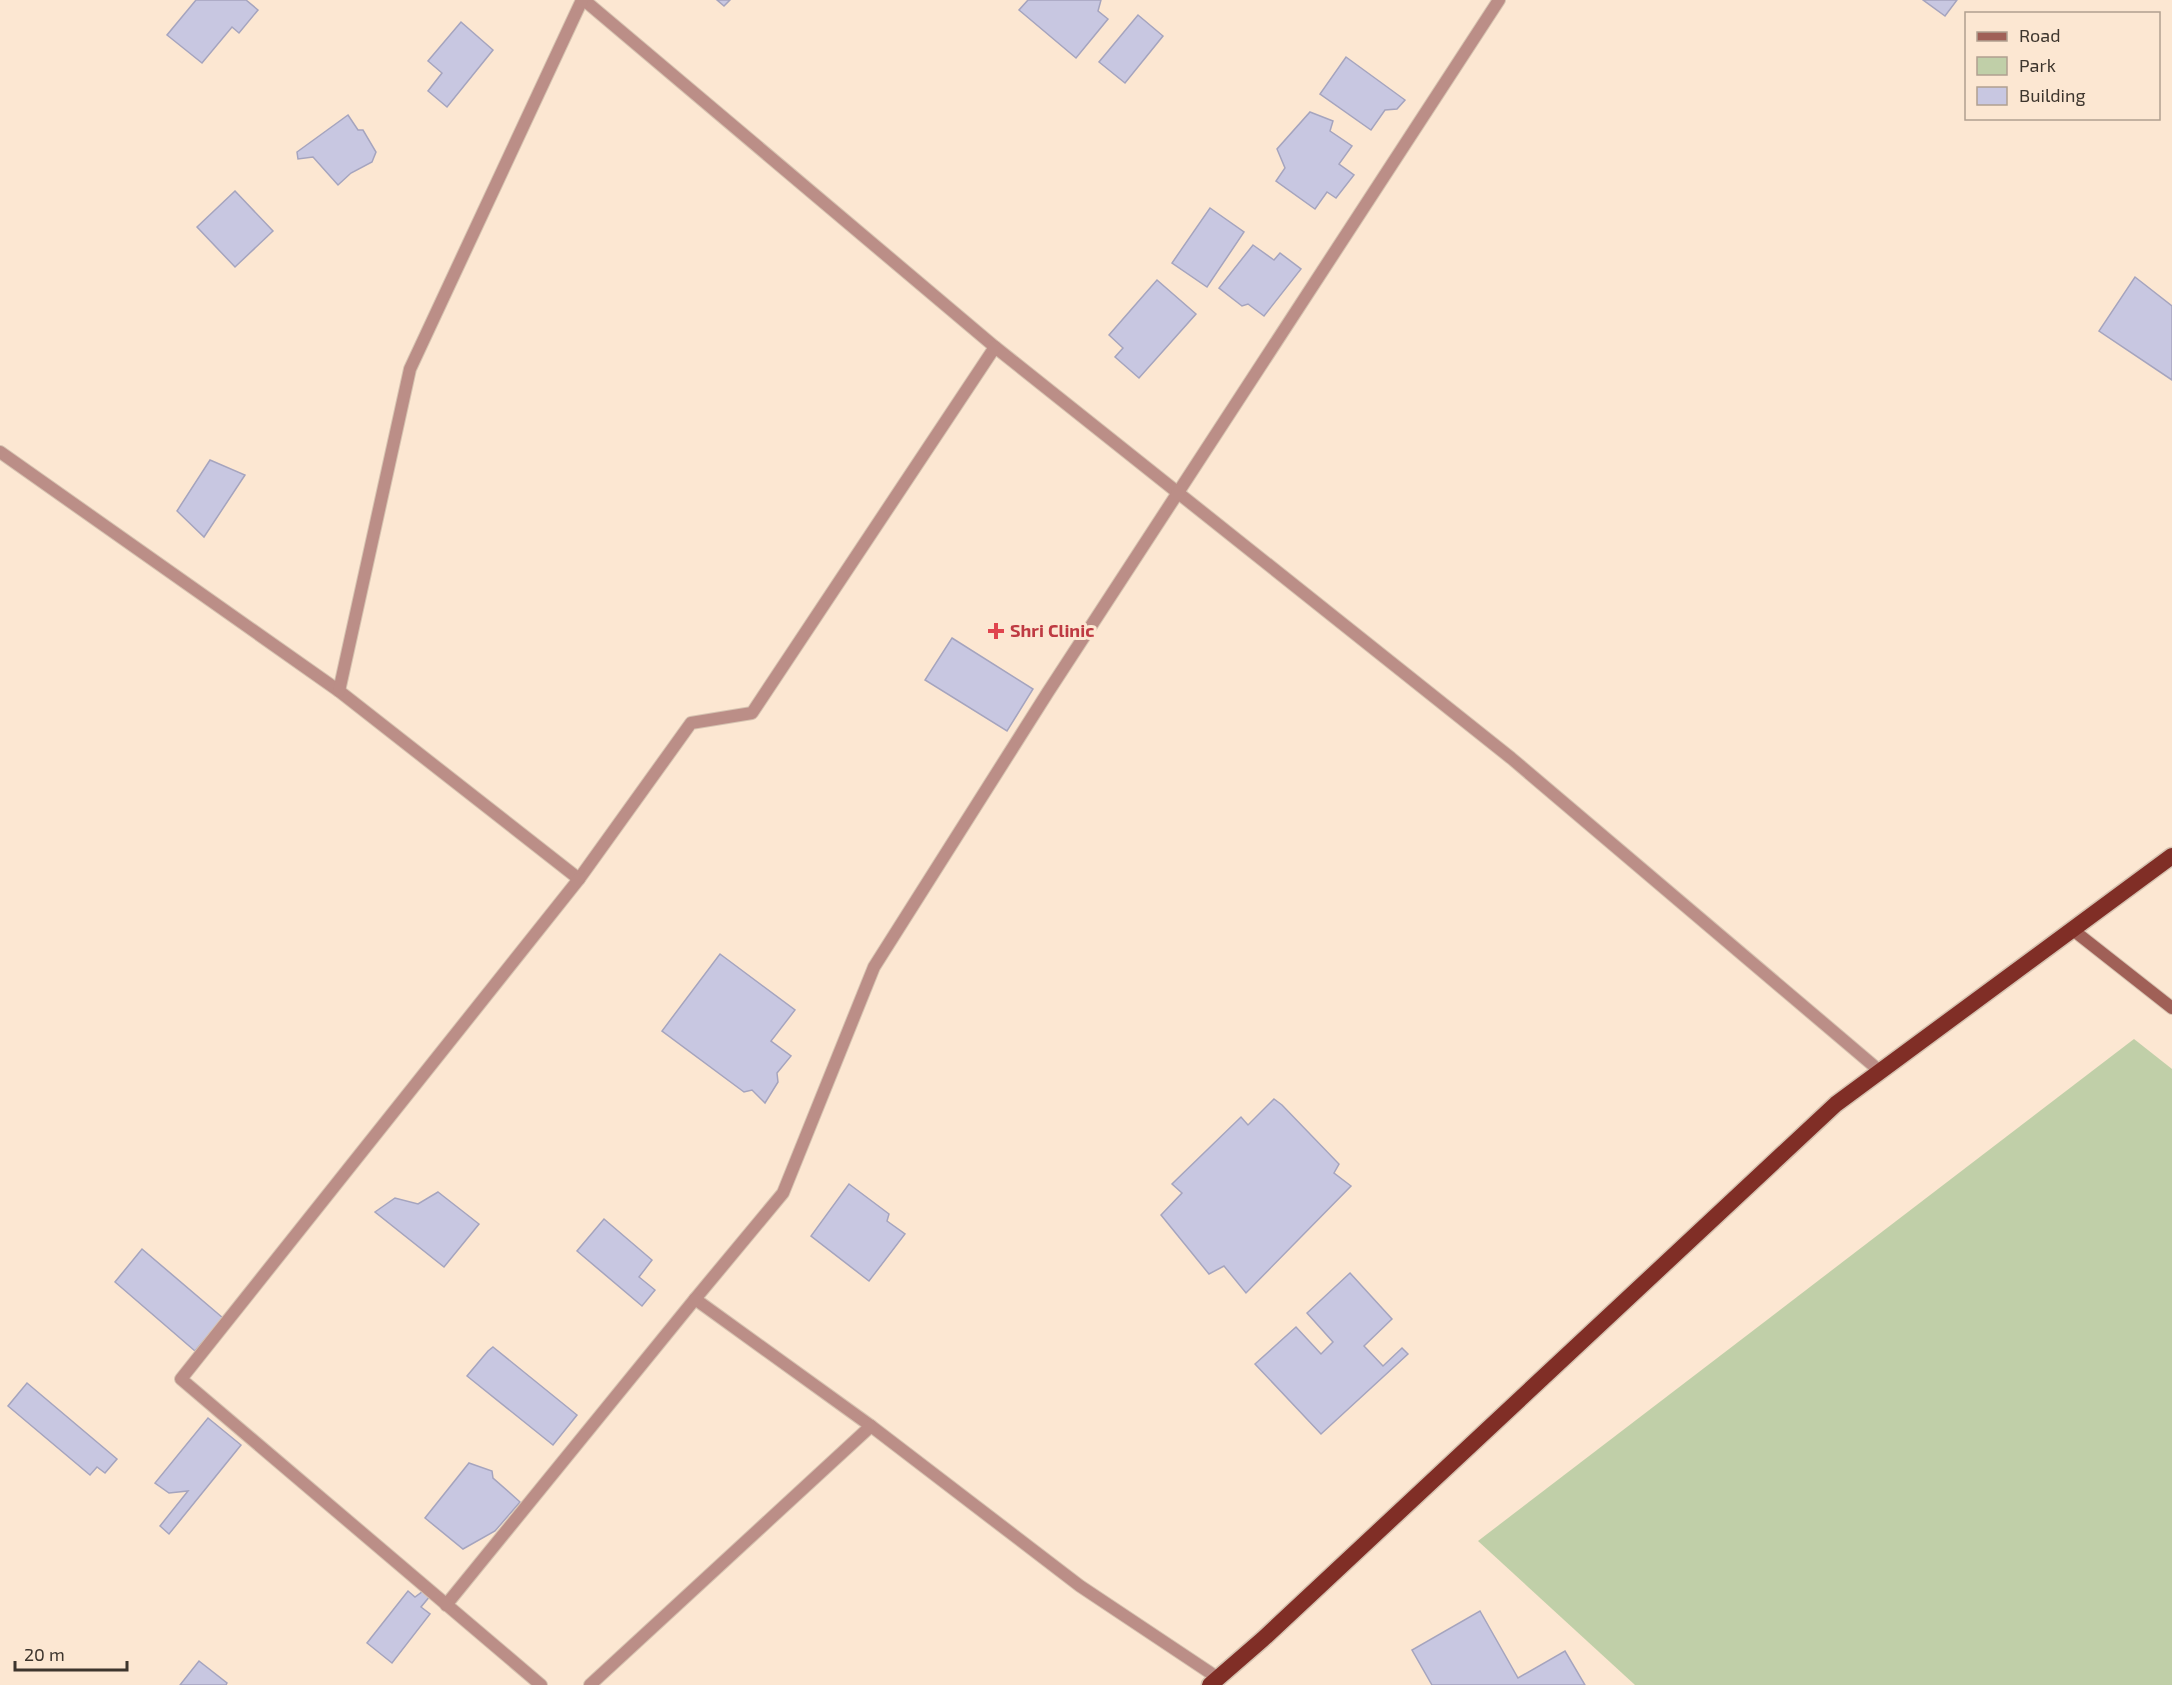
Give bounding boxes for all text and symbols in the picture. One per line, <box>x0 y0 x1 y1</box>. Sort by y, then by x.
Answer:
legend <box>1965 12 2160 120</box>
text: Road <box>2019 24 2060 46</box>
text: Park <box>2019 54 2056 76</box>
text: Building <box>2019 84 2086 106</box>
place label: Shri Clinic <box>1010 619 1094 641</box>
marker: Shri Clinic <box>987 622 1005 640</box>
scale bar <box>15 1634 128 1672</box>
text: 20 m <box>24 1643 65 1665</box>

